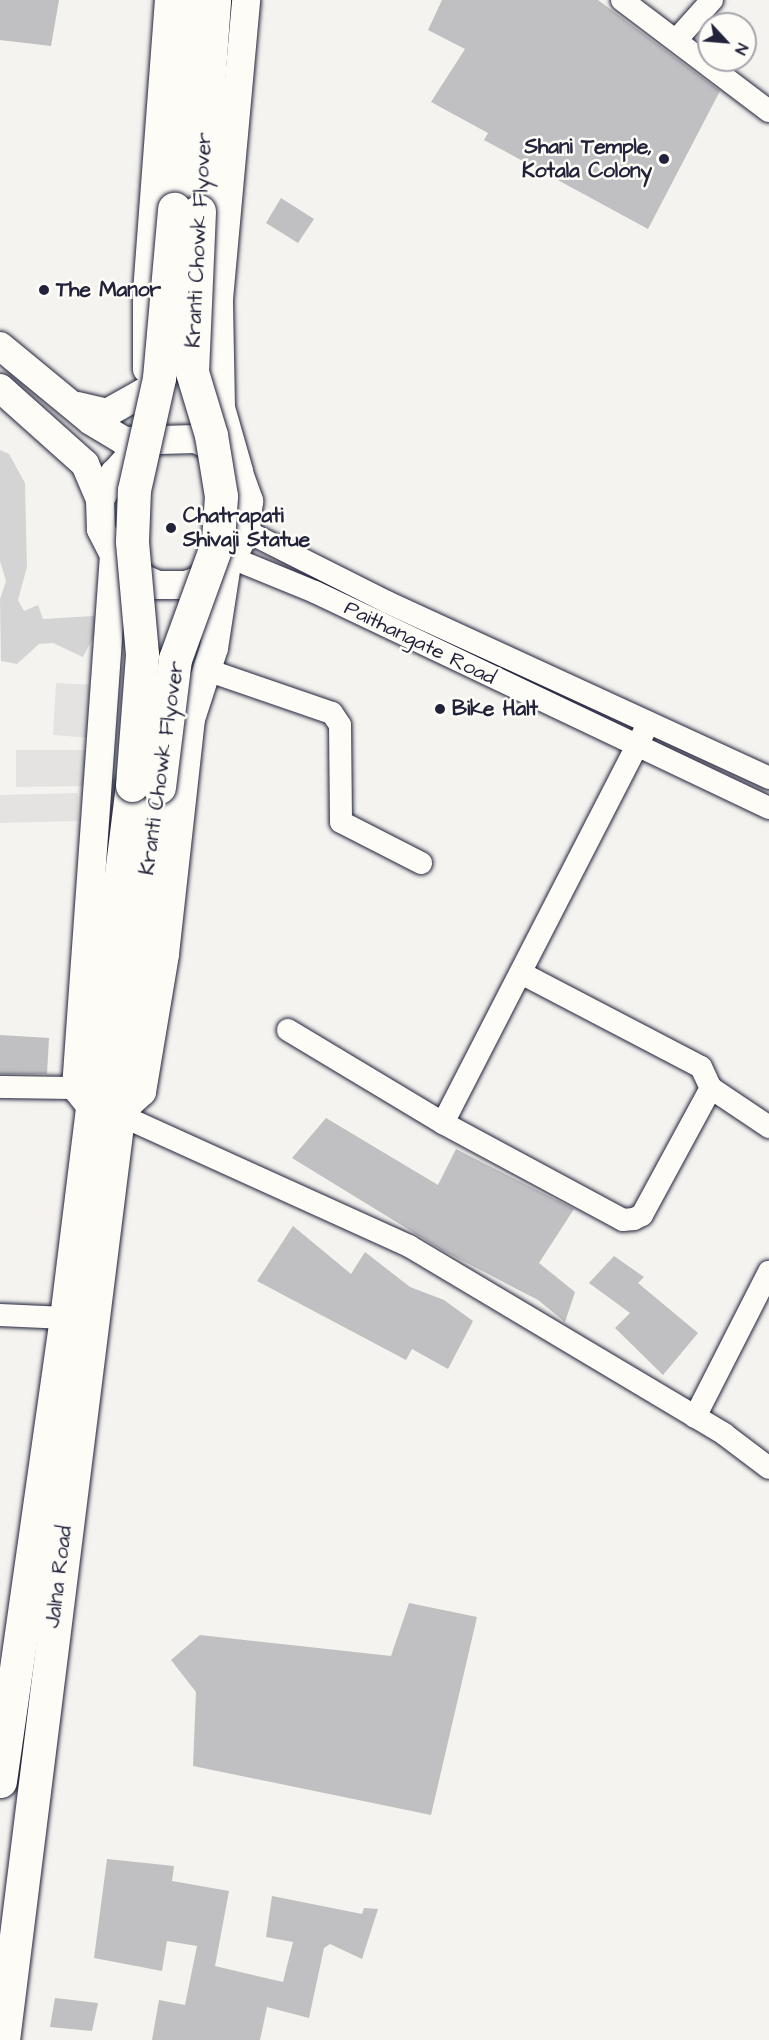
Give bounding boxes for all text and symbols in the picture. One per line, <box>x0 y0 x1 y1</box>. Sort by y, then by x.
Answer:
north arrow <box>697 12 757 72</box>
text: N <box>729 40 753 58</box>
street label: Kranti Chowk Flyover <box>181 132 217 348</box>
place label: Shani Temple, Kotala Colony <box>522 134 652 184</box>
marker: Shani Temple, Kotala Colony <box>657 152 671 166</box>
place label: The Manor <box>56 277 161 303</box>
marker: The Manor <box>37 283 51 297</box>
place label: Chatrapati Shivaji Statue <box>183 503 310 553</box>
marker: Chatrapati Shivaji Statue <box>164 521 178 535</box>
street label: Paithangate Road <box>340 595 500 691</box>
street label: Kranti Chowk Flyover <box>134 659 190 877</box>
place label: Bike Halt <box>452 696 538 722</box>
marker: Bike Halt <box>433 702 447 716</box>
street label: Jalna Road <box>40 1524 78 1630</box>

